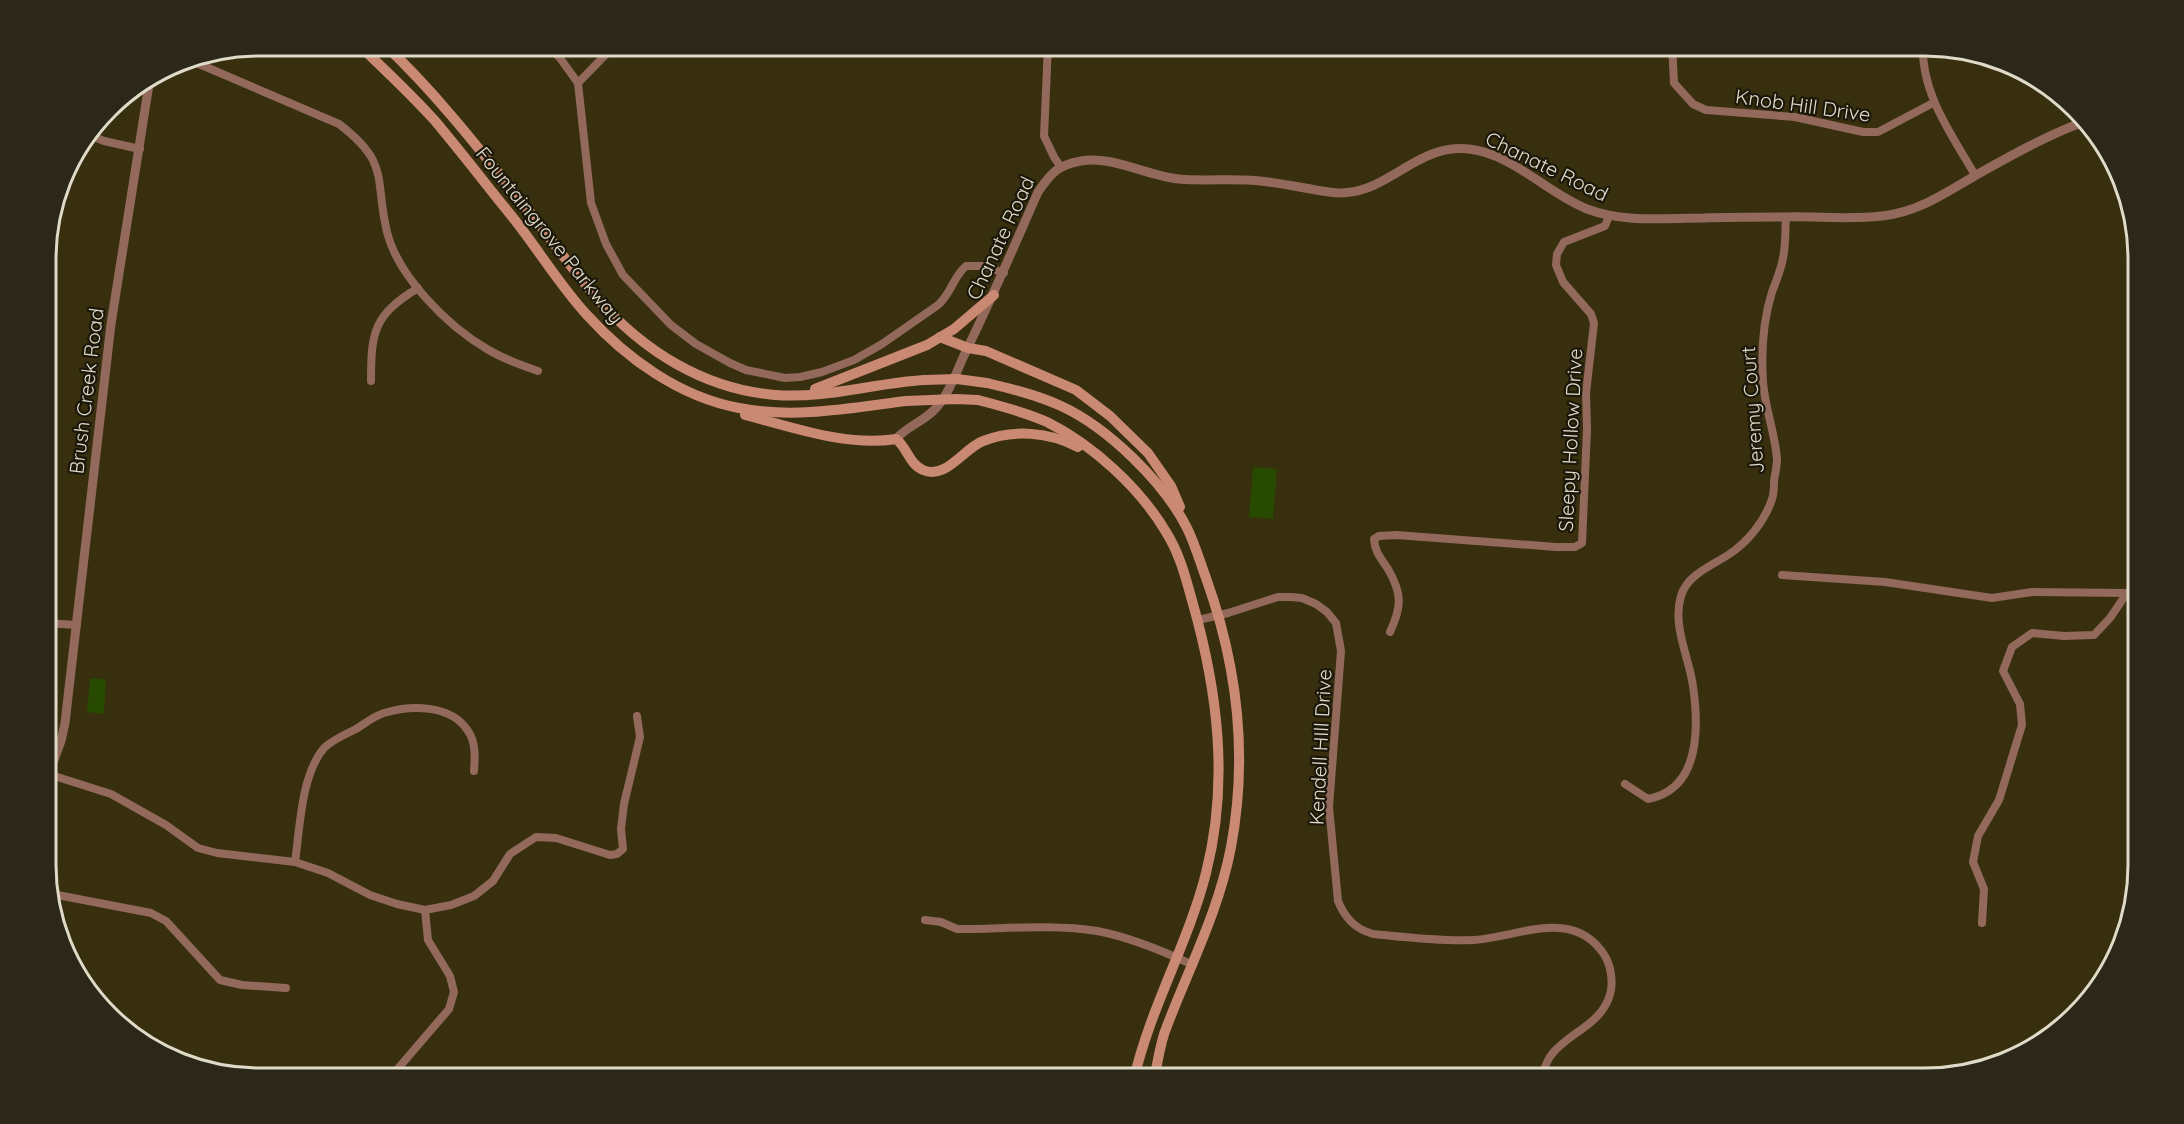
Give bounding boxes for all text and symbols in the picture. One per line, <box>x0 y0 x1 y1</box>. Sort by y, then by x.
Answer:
street label: Knob Hill Drive <box>1734 83 1872 127</box>
street label: Chanate Road <box>1482 126 1612 206</box>
street label: Fountaingrove Parkway <box>471 141 629 329</box>
street label: Chanate Road <box>961 172 1039 304</box>
street label: Brush Creek Road <box>63 307 109 475</box>
street label: Jeremy Court <box>1735 345 1769 474</box>
street label: Sleepy Hollow Drive <box>1553 348 1587 532</box>
street label: Kendell HIll Drive <box>1303 668 1337 826</box>

